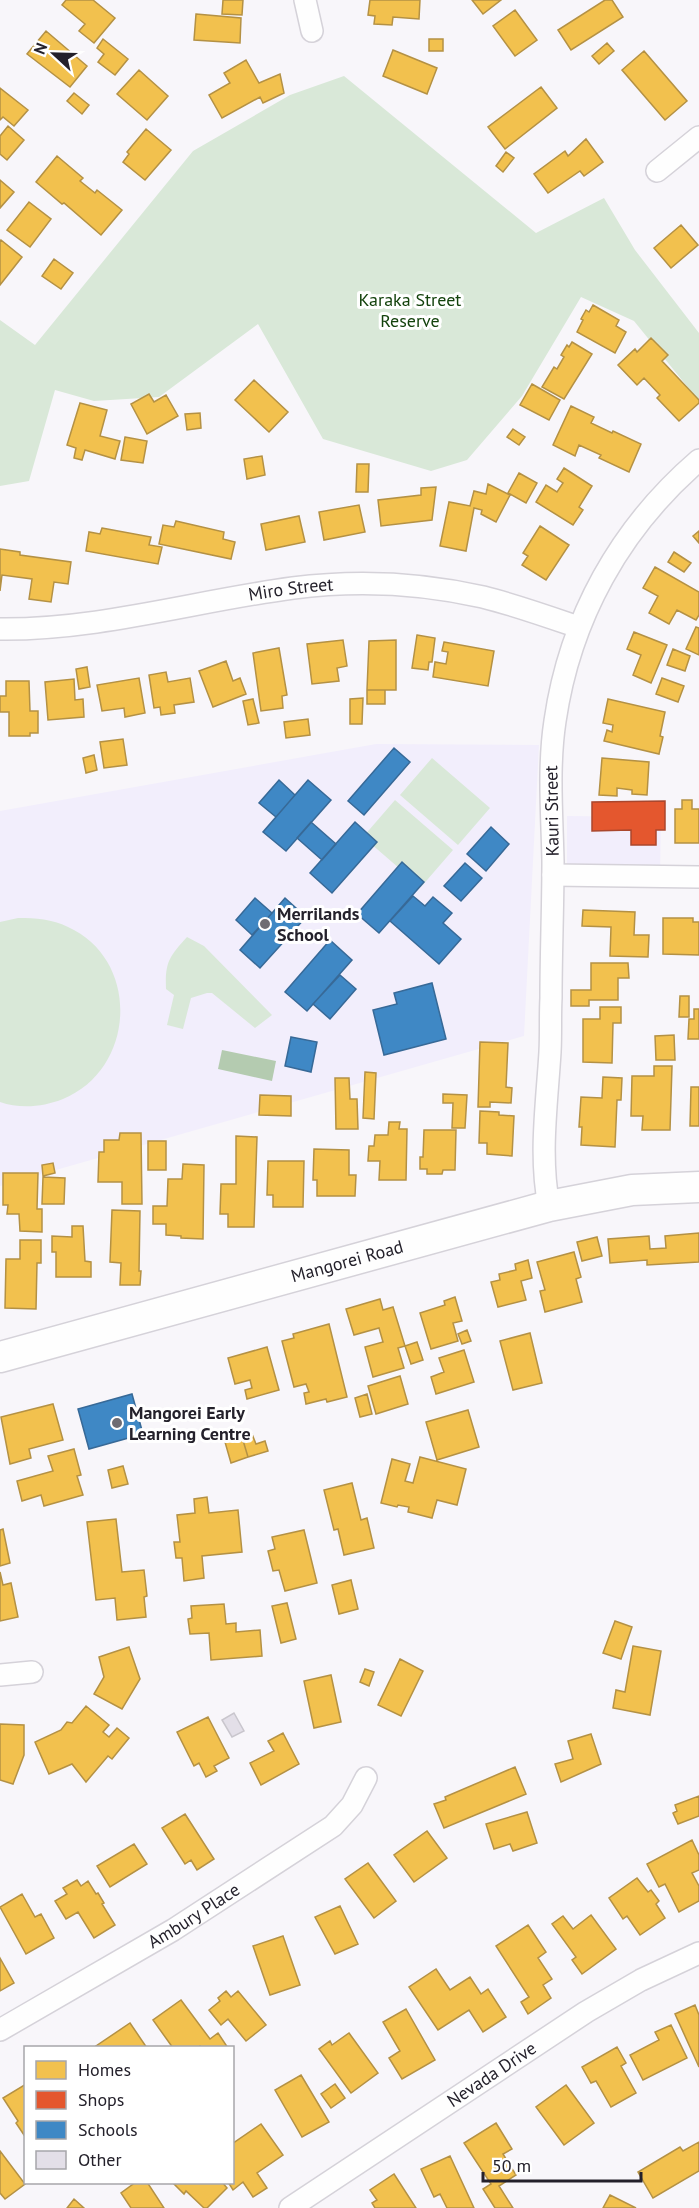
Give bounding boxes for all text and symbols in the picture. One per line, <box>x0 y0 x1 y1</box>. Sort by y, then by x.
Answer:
north arrow <box>24 24 84 84</box>
text: N <box>29 40 51 57</box>
park label: Karaka Street Reserve <box>359 288 461 332</box>
street label: Miro Street <box>246 572 334 606</box>
street label: Kauri Street <box>539 765 564 857</box>
place label: Merrilands School <box>277 902 360 946</box>
marker: Merrilands School <box>258 917 272 931</box>
street label: Mangorei Road <box>288 1235 406 1287</box>
place label: Mangorei Early Learning Centre <box>129 1401 251 1445</box>
marker: Mangorei Early Learning Centre <box>110 1416 124 1430</box>
street label: Ambury Place <box>144 1878 244 1953</box>
street label: Nevada Drive <box>442 2036 541 2112</box>
legend <box>24 2046 234 2184</box>
text: Homes <box>78 2058 131 2081</box>
text: Shops <box>78 2088 124 2111</box>
text: Schools <box>78 2118 138 2141</box>
scale bar <box>483 2145 640 2183</box>
text: Other <box>78 2148 122 2171</box>
text: 50 m <box>492 2154 531 2177</box>

